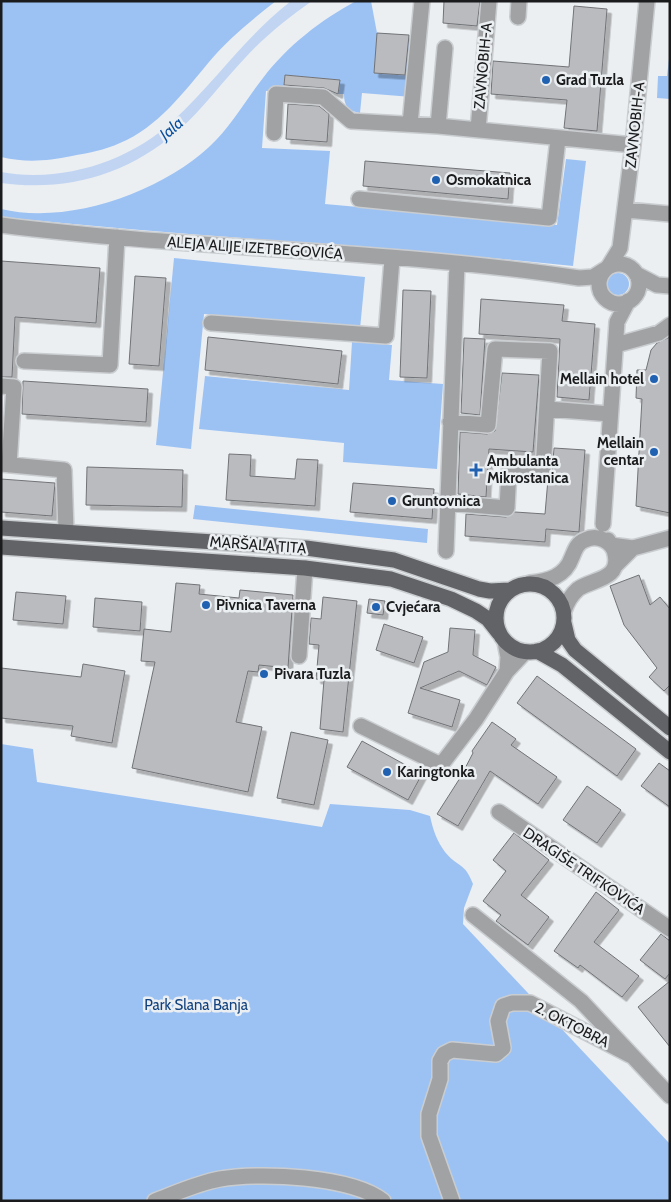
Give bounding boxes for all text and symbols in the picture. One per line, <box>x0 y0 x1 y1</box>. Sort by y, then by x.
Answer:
street label: ZAVNOBIH-A <box>470 21 496 110</box>
place label: Grad Tuzla <box>556 71 625 89</box>
marker: Grad Tuzla <box>540 74 552 86</box>
street label: ZAVNOBIH-A <box>622 80 649 169</box>
water label: Jala <box>154 113 187 145</box>
place label: Osmokatnica <box>446 171 532 189</box>
marker: Osmokatnica <box>430 174 442 186</box>
street label: ALEJA ALIJE IZETBEGOVIĆA <box>167 232 344 263</box>
place label: Mellain hotel <box>560 370 644 388</box>
marker: Mellain hotel <box>648 373 660 385</box>
place label: Mellain centar <box>597 434 644 469</box>
marker: Mellain centar <box>648 446 660 458</box>
place label: Ambulanta Mikrostanica <box>487 452 569 487</box>
marker: Ambulanta Mikrostanica <box>469 463 483 477</box>
place label: Gruntovnica <box>402 492 481 510</box>
marker: Gruntovnica <box>386 495 398 507</box>
street label: MARŠALA TITA <box>209 532 308 557</box>
place label: Pivnica Taverna <box>216 596 316 614</box>
place label: Cvjećara <box>386 598 441 616</box>
marker: Pivnica Taverna <box>200 599 212 611</box>
marker: Cvjećara <box>370 601 382 613</box>
place label: Pivara Tuzla <box>274 665 351 683</box>
marker: Pivara Tuzla <box>258 668 270 680</box>
place label: Karingtonka <box>397 763 475 781</box>
marker: Karingtonka <box>381 766 393 778</box>
street label: DRAGIŠE TRIFKOVIĆA <box>520 823 649 919</box>
park label: Park Slana Banja <box>144 996 249 1014</box>
street label: 2. OKTOBRA <box>532 999 613 1052</box>

